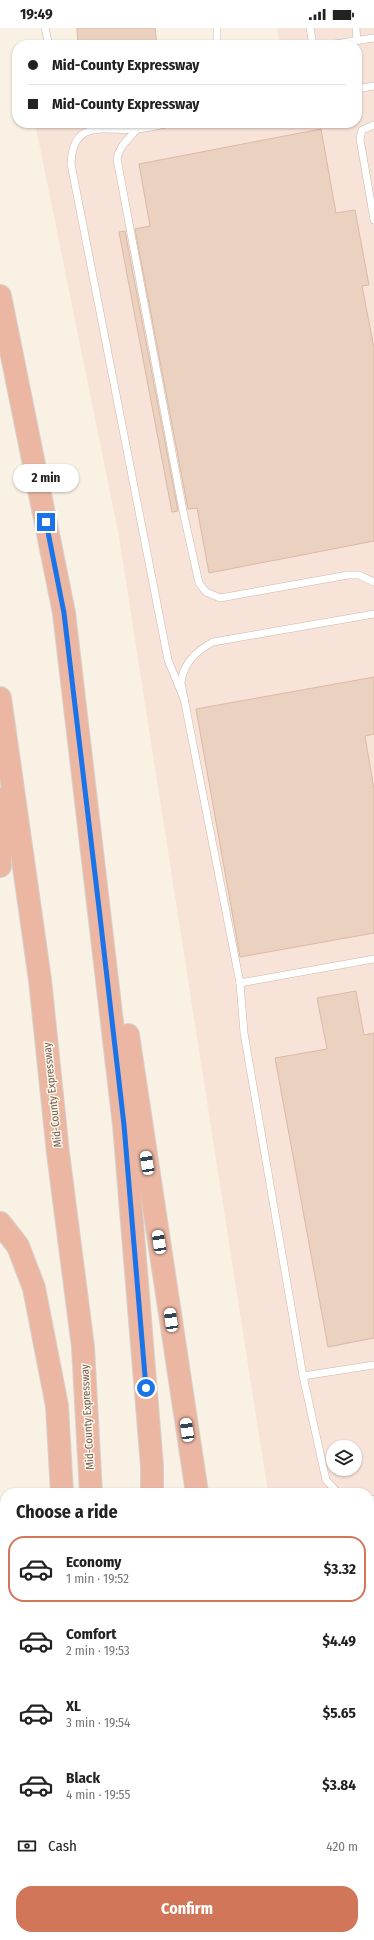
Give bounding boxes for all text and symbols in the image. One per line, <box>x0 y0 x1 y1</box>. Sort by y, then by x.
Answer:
text: 19:49 <box>20 5 53 23</box>
text: Mid-County Expressway <box>52 56 200 74</box>
text: Mid-County Expressway <box>52 95 200 113</box>
callout: 2 min <box>13 464 79 492</box>
text: 2 min <box>32 470 60 485</box>
route end <box>37 513 55 531</box>
street label: Mid-County Expressway <box>41 1042 64 1148</box>
car <box>139 1150 155 1176</box>
car <box>151 1229 167 1255</box>
car <box>163 1307 179 1333</box>
street label: Mid-County Expressway <box>78 1364 97 1470</box>
route start <box>137 1379 155 1397</box>
car <box>179 1417 195 1443</box>
map controls <box>326 1440 362 1476</box>
button: layers <box>326 1440 362 1476</box>
text: Choose a ride <box>16 1501 118 1523</box>
icon: car <box>18 1551 54 1587</box>
text: Economy <box>66 1553 121 1571</box>
text: $3.32 <box>324 1560 356 1578</box>
text: 1 min · 19:52 <box>66 1571 129 1586</box>
icon: car <box>18 1623 54 1659</box>
text: Comfort <box>66 1625 117 1643</box>
text: $4.49 <box>323 1632 356 1650</box>
text: 2 min · 19:53 <box>66 1643 130 1658</box>
icon: car <box>18 1695 54 1731</box>
text: XL <box>66 1697 81 1715</box>
text: $5.65 <box>323 1704 356 1722</box>
text: 3 min · 19:54 <box>66 1715 130 1730</box>
icon: car <box>18 1767 54 1803</box>
text: Black <box>66 1769 100 1787</box>
text: $3.84 <box>322 1776 356 1794</box>
text: 4 min · 19:55 <box>66 1787 130 1802</box>
icon: cash <box>16 1835 38 1857</box>
text: Cash <box>48 1837 77 1855</box>
text: 420 m <box>326 1839 358 1854</box>
button: Confirm <box>16 1886 358 1932</box>

